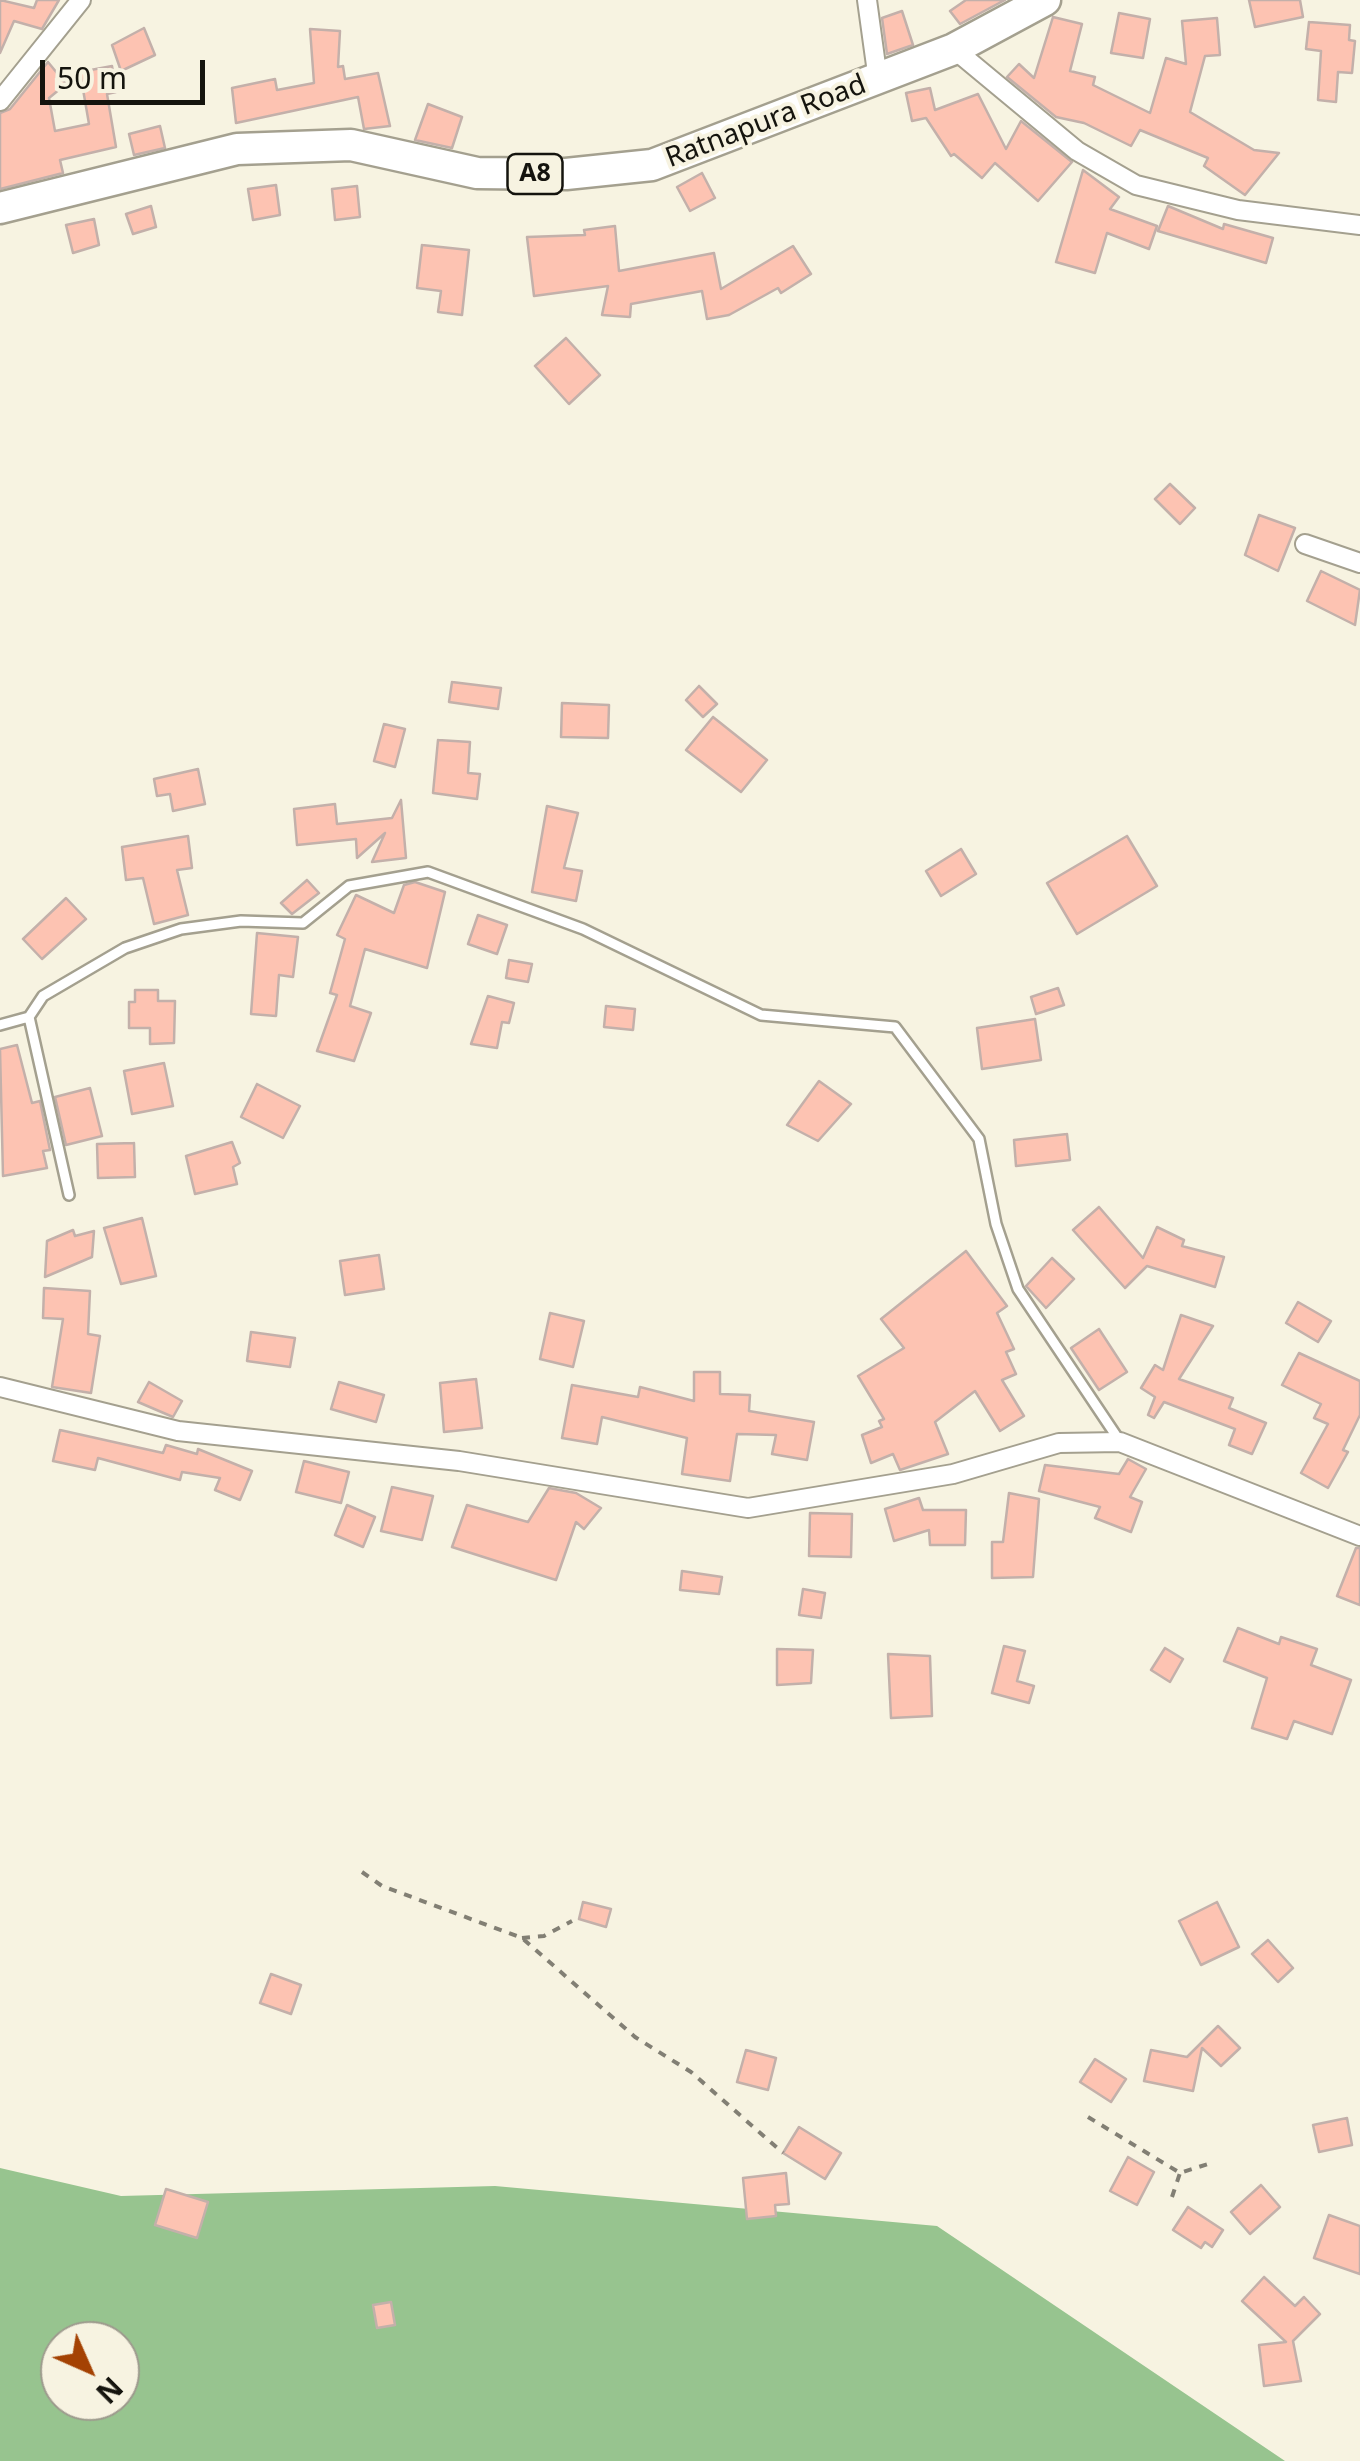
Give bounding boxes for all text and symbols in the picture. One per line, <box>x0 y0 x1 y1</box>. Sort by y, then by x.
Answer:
scale bar <box>45 40 210 102</box>
text: 50 m <box>57 57 127 98</box>
street label: Ratnapura Road <box>661 68 871 176</box>
road number: A8 <box>508 154 562 194</box>
north arrow <box>40 2321 140 2421</box>
text: N <box>88 2369 131 2412</box>

